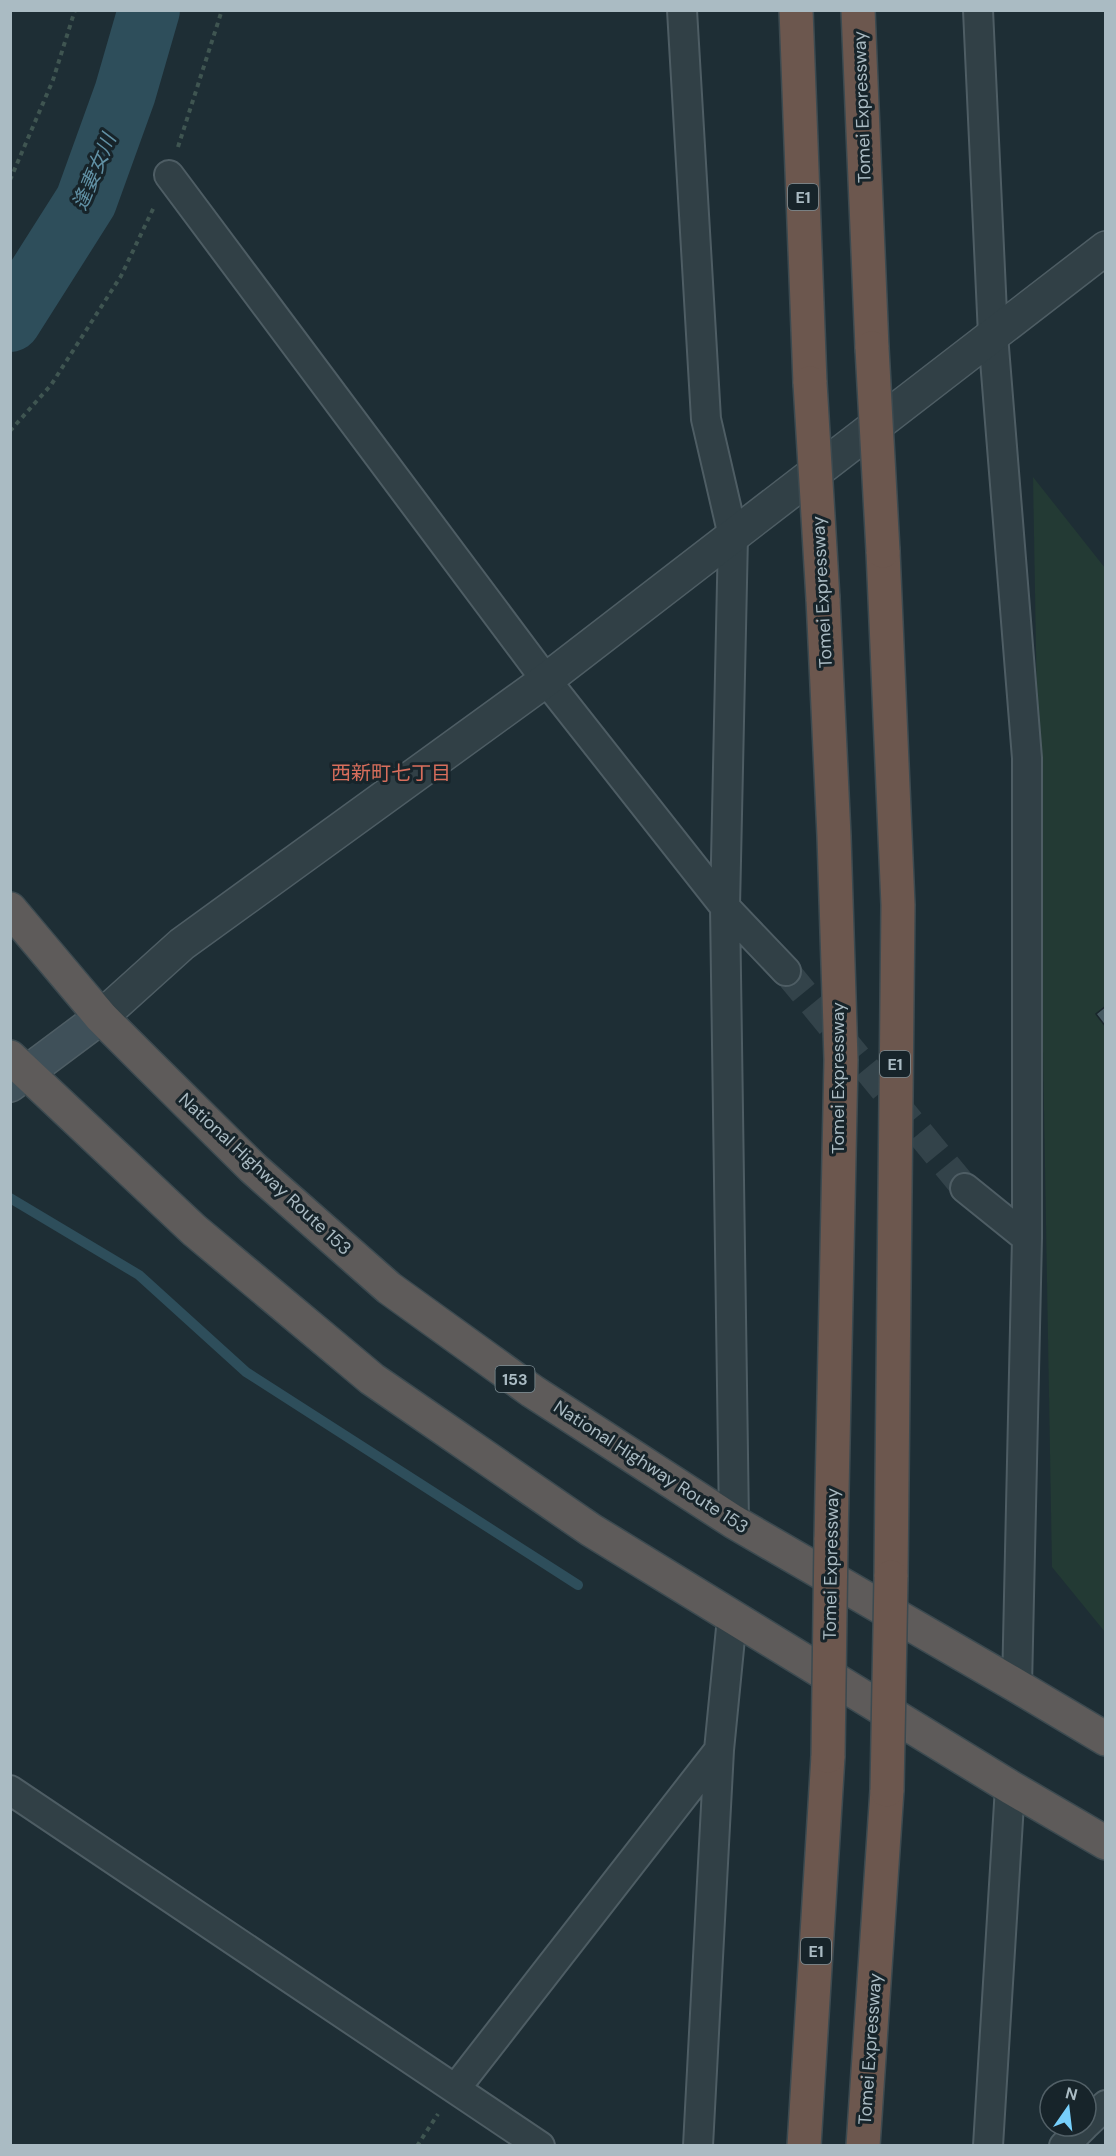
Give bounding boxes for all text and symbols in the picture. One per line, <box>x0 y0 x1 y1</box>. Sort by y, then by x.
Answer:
street label: Tomei Expressway <box>847 31 877 183</box>
water label: 逢妻女川 <box>66 128 122 214</box>
road number: E1 <box>788 184 818 210</box>
street label: Tomei Expressway <box>806 515 838 669</box>
district label: 西新町七丁目 <box>331 760 451 786</box>
street label: Tomei Expressway <box>826 1002 850 1154</box>
road number: E1 <box>880 1051 910 1077</box>
street label: National Highway Route 153 <box>173 1088 357 1260</box>
road number: 153 <box>496 1366 534 1392</box>
street label: National Highway Route 153 <box>549 1395 753 1539</box>
street label: Tomei Expressway <box>818 1488 844 1640</box>
road number: E1 <box>801 1938 831 1964</box>
street label: Tomei Expressway <box>853 1972 887 2126</box>
north arrow <box>1038 2078 1098 2138</box>
text: N <box>1063 2082 1080 2106</box>

